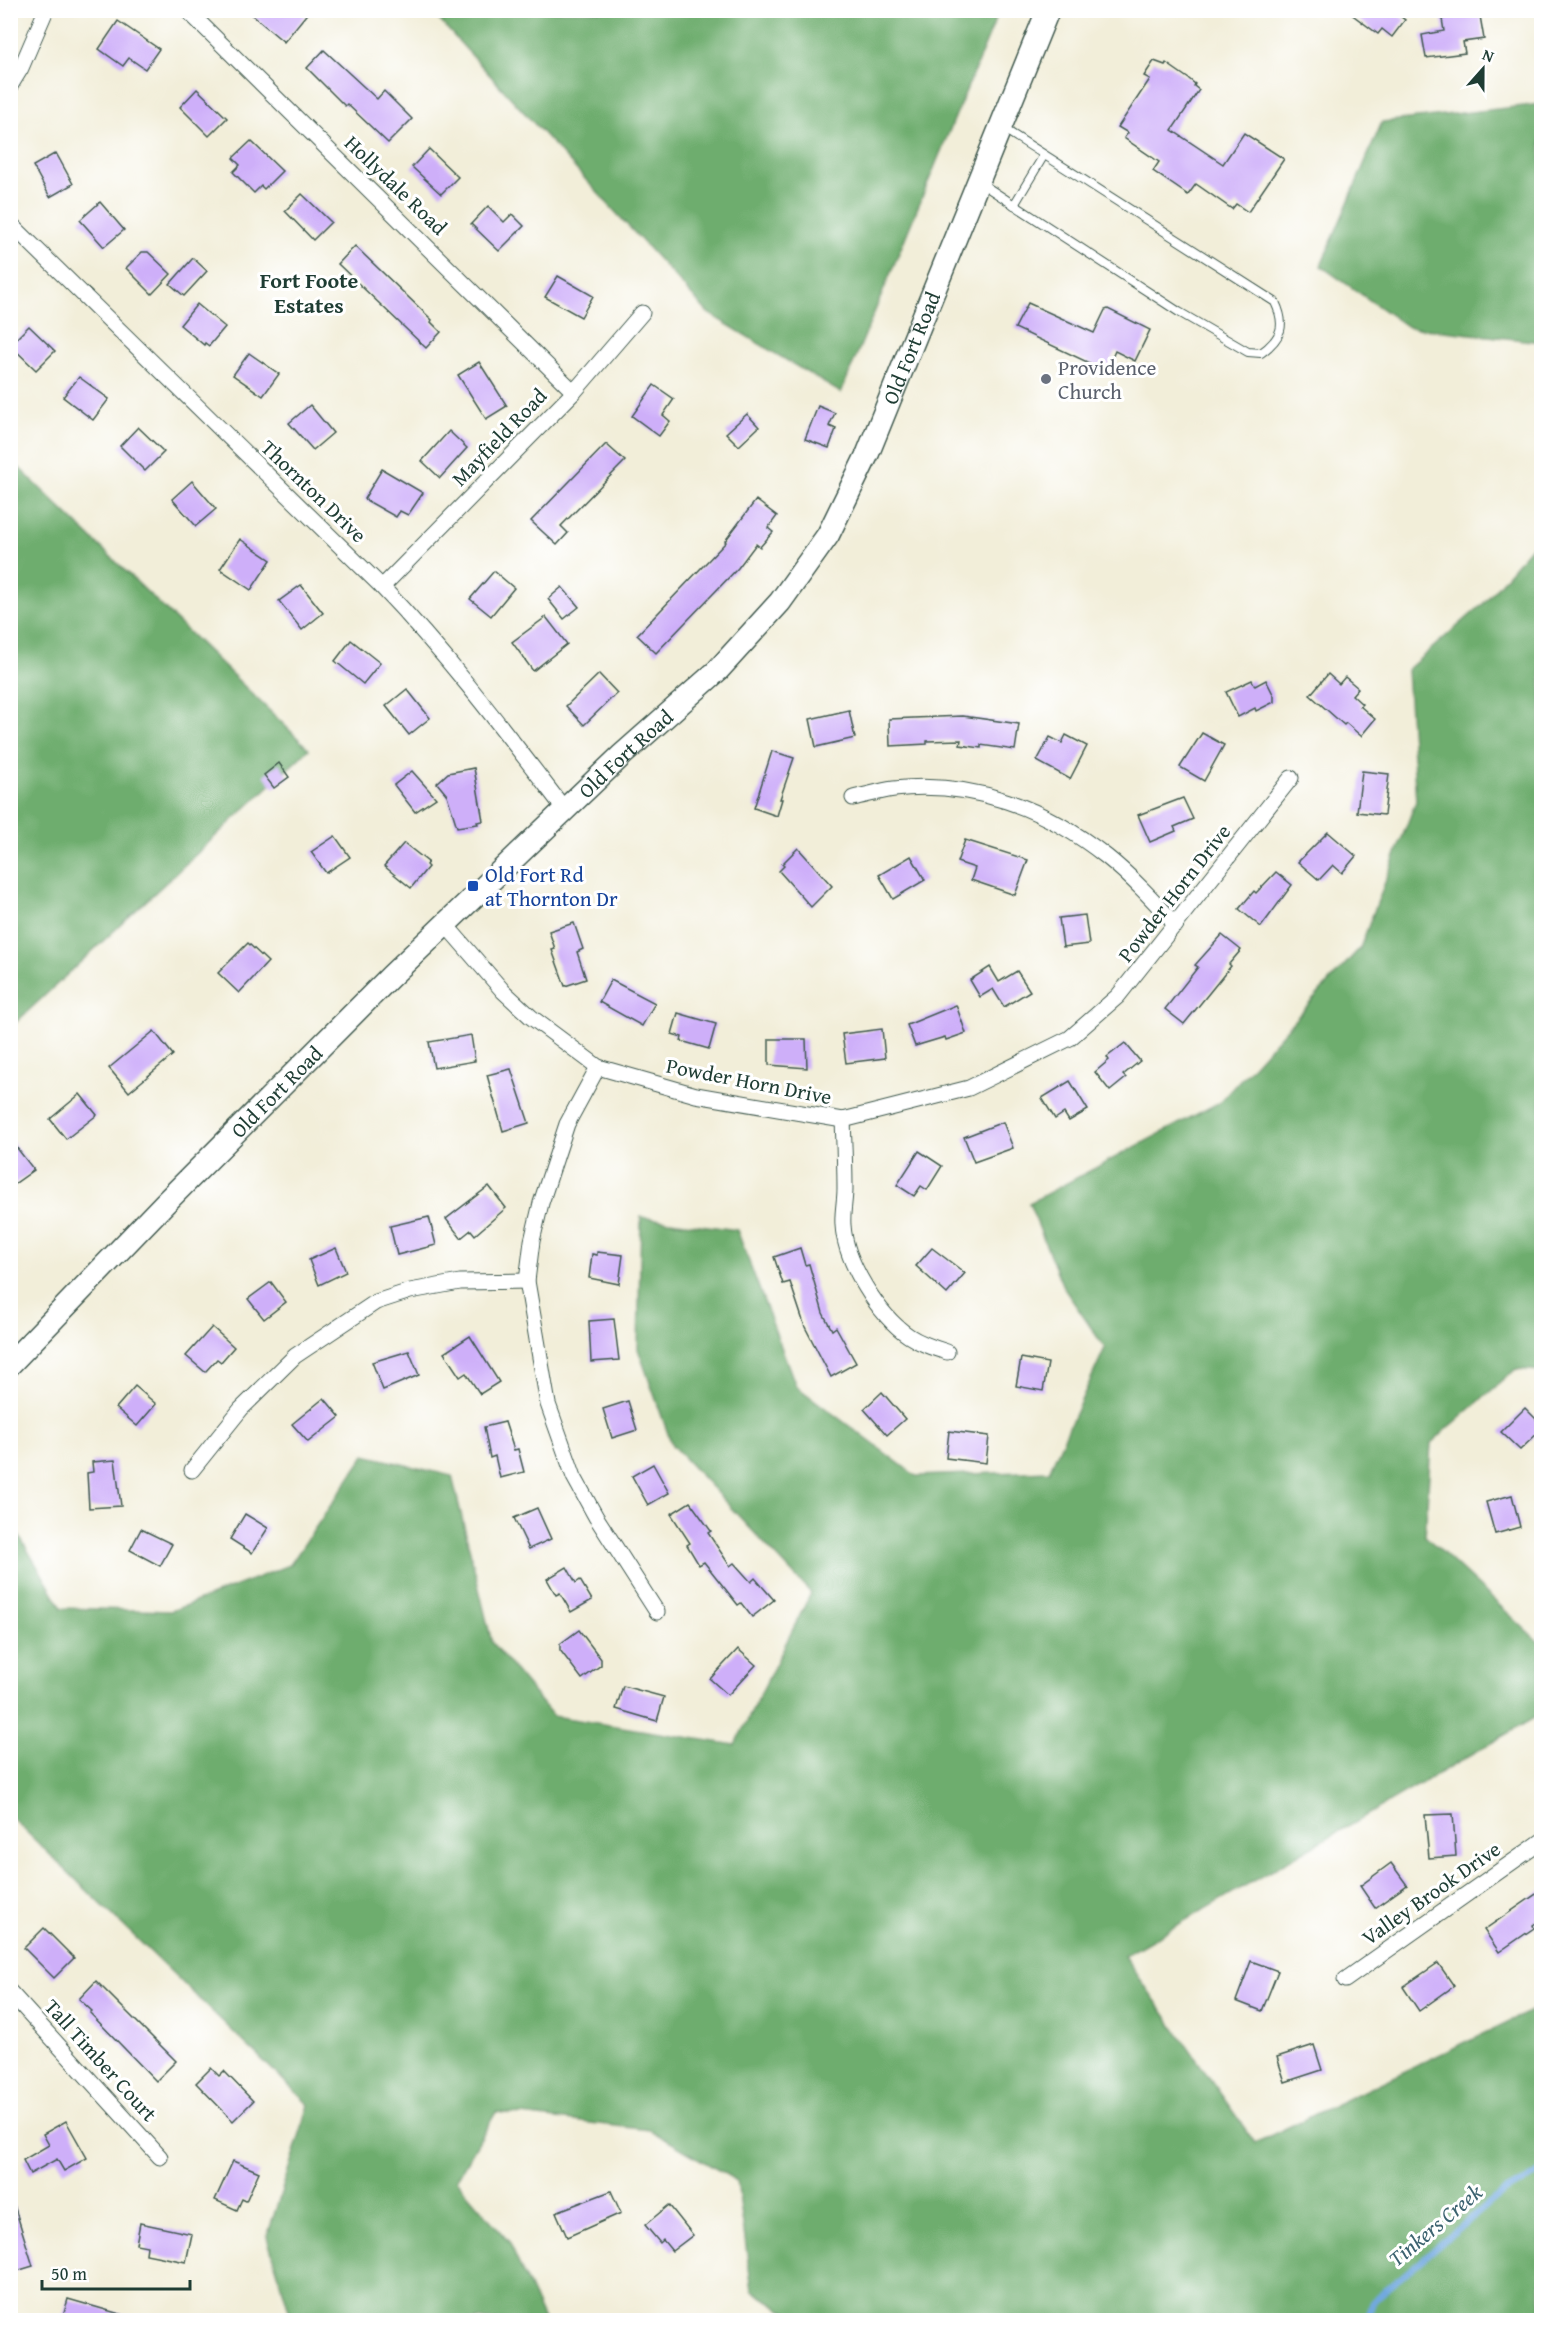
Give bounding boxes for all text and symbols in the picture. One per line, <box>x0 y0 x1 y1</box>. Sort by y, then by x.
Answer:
north arrow <box>1453 39 1513 99</box>
text: N <box>1479 42 1498 68</box>
street label: Hollydale Road <box>338 128 455 243</box>
district label: Fort Foote Estates <box>260 264 358 321</box>
street label: Old Fort Road <box>874 286 948 409</box>
place label: Providence Church <box>1058 352 1156 407</box>
marker: Providence Church <box>1039 372 1053 386</box>
street label: Mayfield Road <box>444 380 554 493</box>
street label: Thornton Drive <box>254 432 374 550</box>
street label: Old Fort Road <box>571 701 680 805</box>
street label: Powder Horn Drive <box>1110 817 1238 969</box>
place label: Old Fort Rd at Thornton Dr <box>485 859 618 914</box>
marker: Old Fort Rd at Thornton Dr <box>466 879 480 893</box>
street label: Old Fort Road <box>223 1038 330 1145</box>
street label: Powder Horn Drive <box>664 1050 834 1112</box>
street label: Valley Brook Drive <box>1355 1833 1507 1953</box>
street label: Tall Timber Court <box>37 1992 165 2129</box>
water label: Tinkers Creek <box>1381 2176 1490 2274</box>
scale bar <box>42 2253 190 2291</box>
text: 50 m <box>51 2260 87 2287</box>

